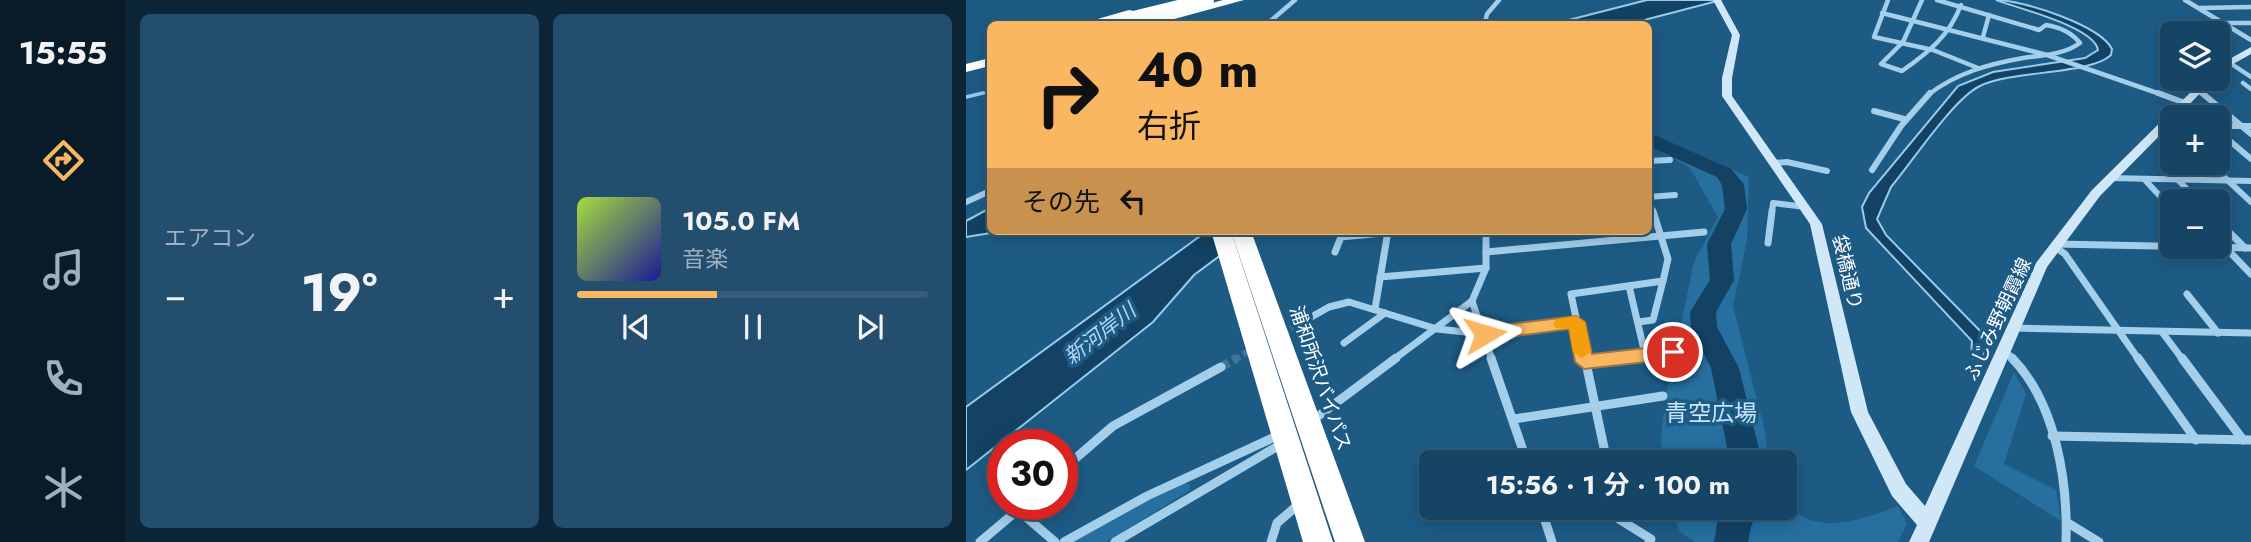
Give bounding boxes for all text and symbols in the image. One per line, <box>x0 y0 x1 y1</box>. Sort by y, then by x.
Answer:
map controls <box>2160 21 2230 259</box>
button: layers <box>2160 21 2230 91</box>
text: 15:55 <box>19 30 107 76</box>
text: 40 m <box>1137 35 1259 105</box>
icon: right <box>1022 49 1113 140</box>
text: 右折 <box>1137 103 1201 149</box>
button: + <box>2160 105 2230 175</box>
icon: directions <box>39 136 88 185</box>
icon: left <box>1114 182 1152 220</box>
text: その先 <box>1022 183 1100 221</box>
button: − <box>2160 189 2230 259</box>
text: 105.0 FM <box>682 202 800 240</box>
text: エアコン <box>164 221 256 255</box>
street label: 袋橋通り <box>1826 232 1869 312</box>
text: 音楽 <box>682 242 728 276</box>
icon: music <box>39 245 88 294</box>
street label: ふじみ野朝霞線 <box>1957 253 2038 385</box>
text: 19° <box>301 255 377 331</box>
text: − <box>164 267 186 322</box>
text: + <box>492 267 515 322</box>
water label: 新河岸川 <box>1058 295 1144 372</box>
position arrow <box>1448 297 1522 371</box>
street label: 浦和所沢バイパス <box>1283 302 1358 454</box>
icon: previous <box>617 308 655 346</box>
icon: pause <box>734 308 772 346</box>
icon: next <box>851 308 889 346</box>
pin <box>1643 322 1703 382</box>
icon: arrive <box>1654 333 1692 371</box>
icon: phone <box>39 354 88 403</box>
park label: 青空広場 <box>1665 396 1757 430</box>
speed limit sign: 30 <box>987 429 1078 520</box>
icon: climate <box>39 463 88 512</box>
text: 15:56 · 1 分 · 100 m <box>1486 466 1730 504</box>

